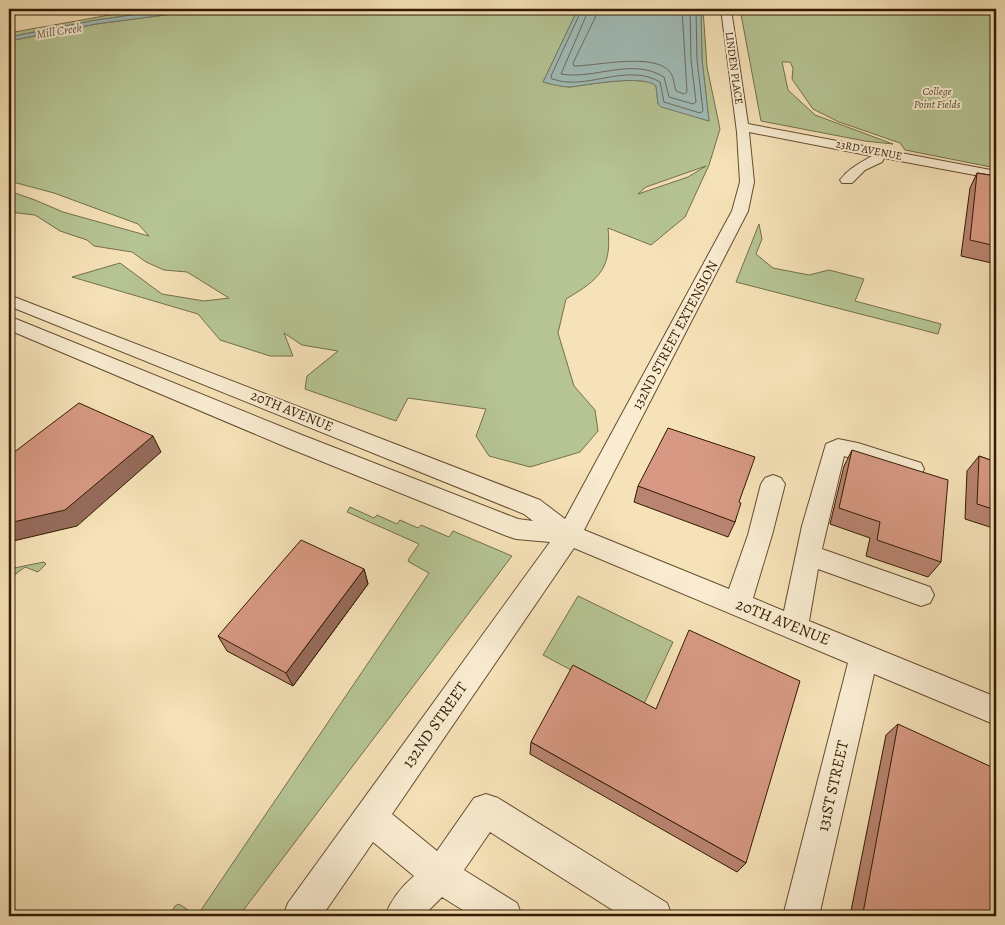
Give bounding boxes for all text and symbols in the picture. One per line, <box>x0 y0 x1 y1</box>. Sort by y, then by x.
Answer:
water label: Mill Creek <box>35 19 84 42</box>
street label: LINDEN PLACE <box>721 31 747 105</box>
park label: College Point Fields <box>914 84 961 112</box>
street label: 23RD AVENUE <box>834 136 904 164</box>
street label: 132ND STREET EXTENSION <box>628 257 722 413</box>
street label: 20TH AVENUE <box>248 386 336 436</box>
street label: 20TH AVENUE <box>733 593 833 651</box>
street label: 132ND STREET <box>397 677 473 772</box>
street label: 131ST STREET <box>812 738 854 834</box>

